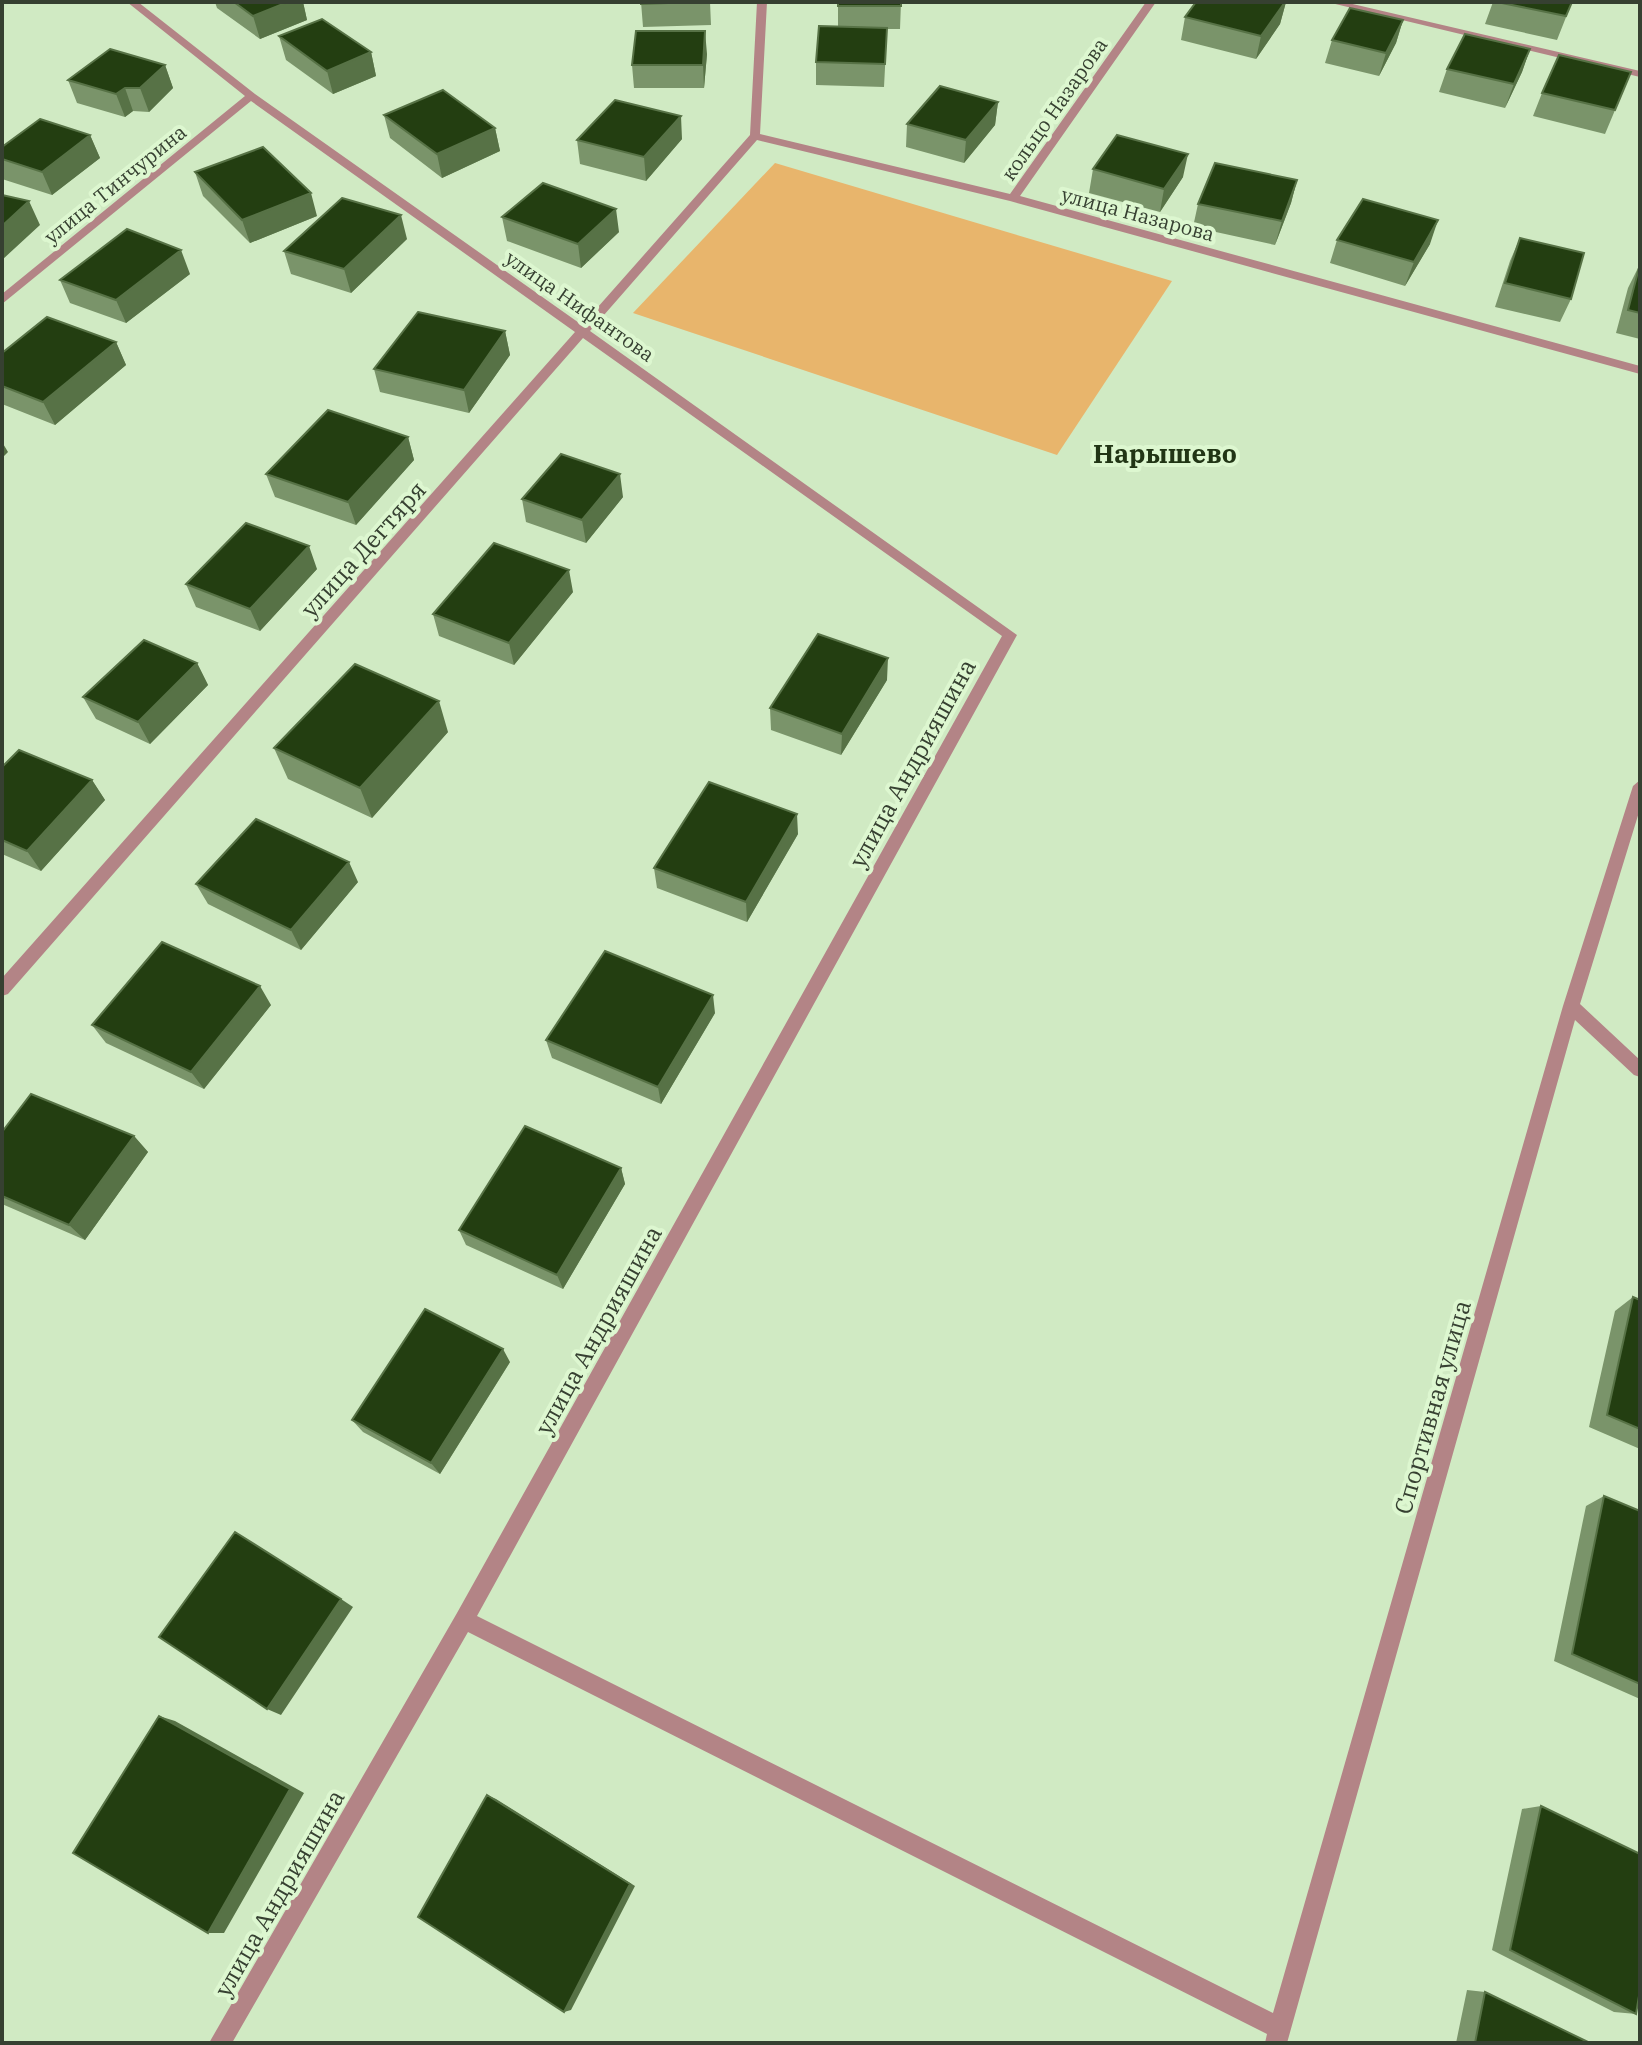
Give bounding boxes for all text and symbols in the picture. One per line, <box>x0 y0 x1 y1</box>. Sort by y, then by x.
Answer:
street label: кольцо Назарова <box>995 32 1113 186</box>
street label: улица Тинчурина <box>38 118 192 250</box>
street label: улица Назарова <box>1058 181 1218 247</box>
street label: улица Нифантова <box>500 244 660 368</box>
district label: Нарышево <box>1093 436 1237 470</box>
street label: улица Дегтяря <box>293 474 433 624</box>
street label: улица Андрияшина <box>841 653 983 873</box>
street label: улица Андрияшина <box>527 1220 669 1440</box>
street label: Спортивная улица <box>1386 1296 1478 1518</box>
street label: улица Андрияшина <box>207 1784 351 2002</box>

